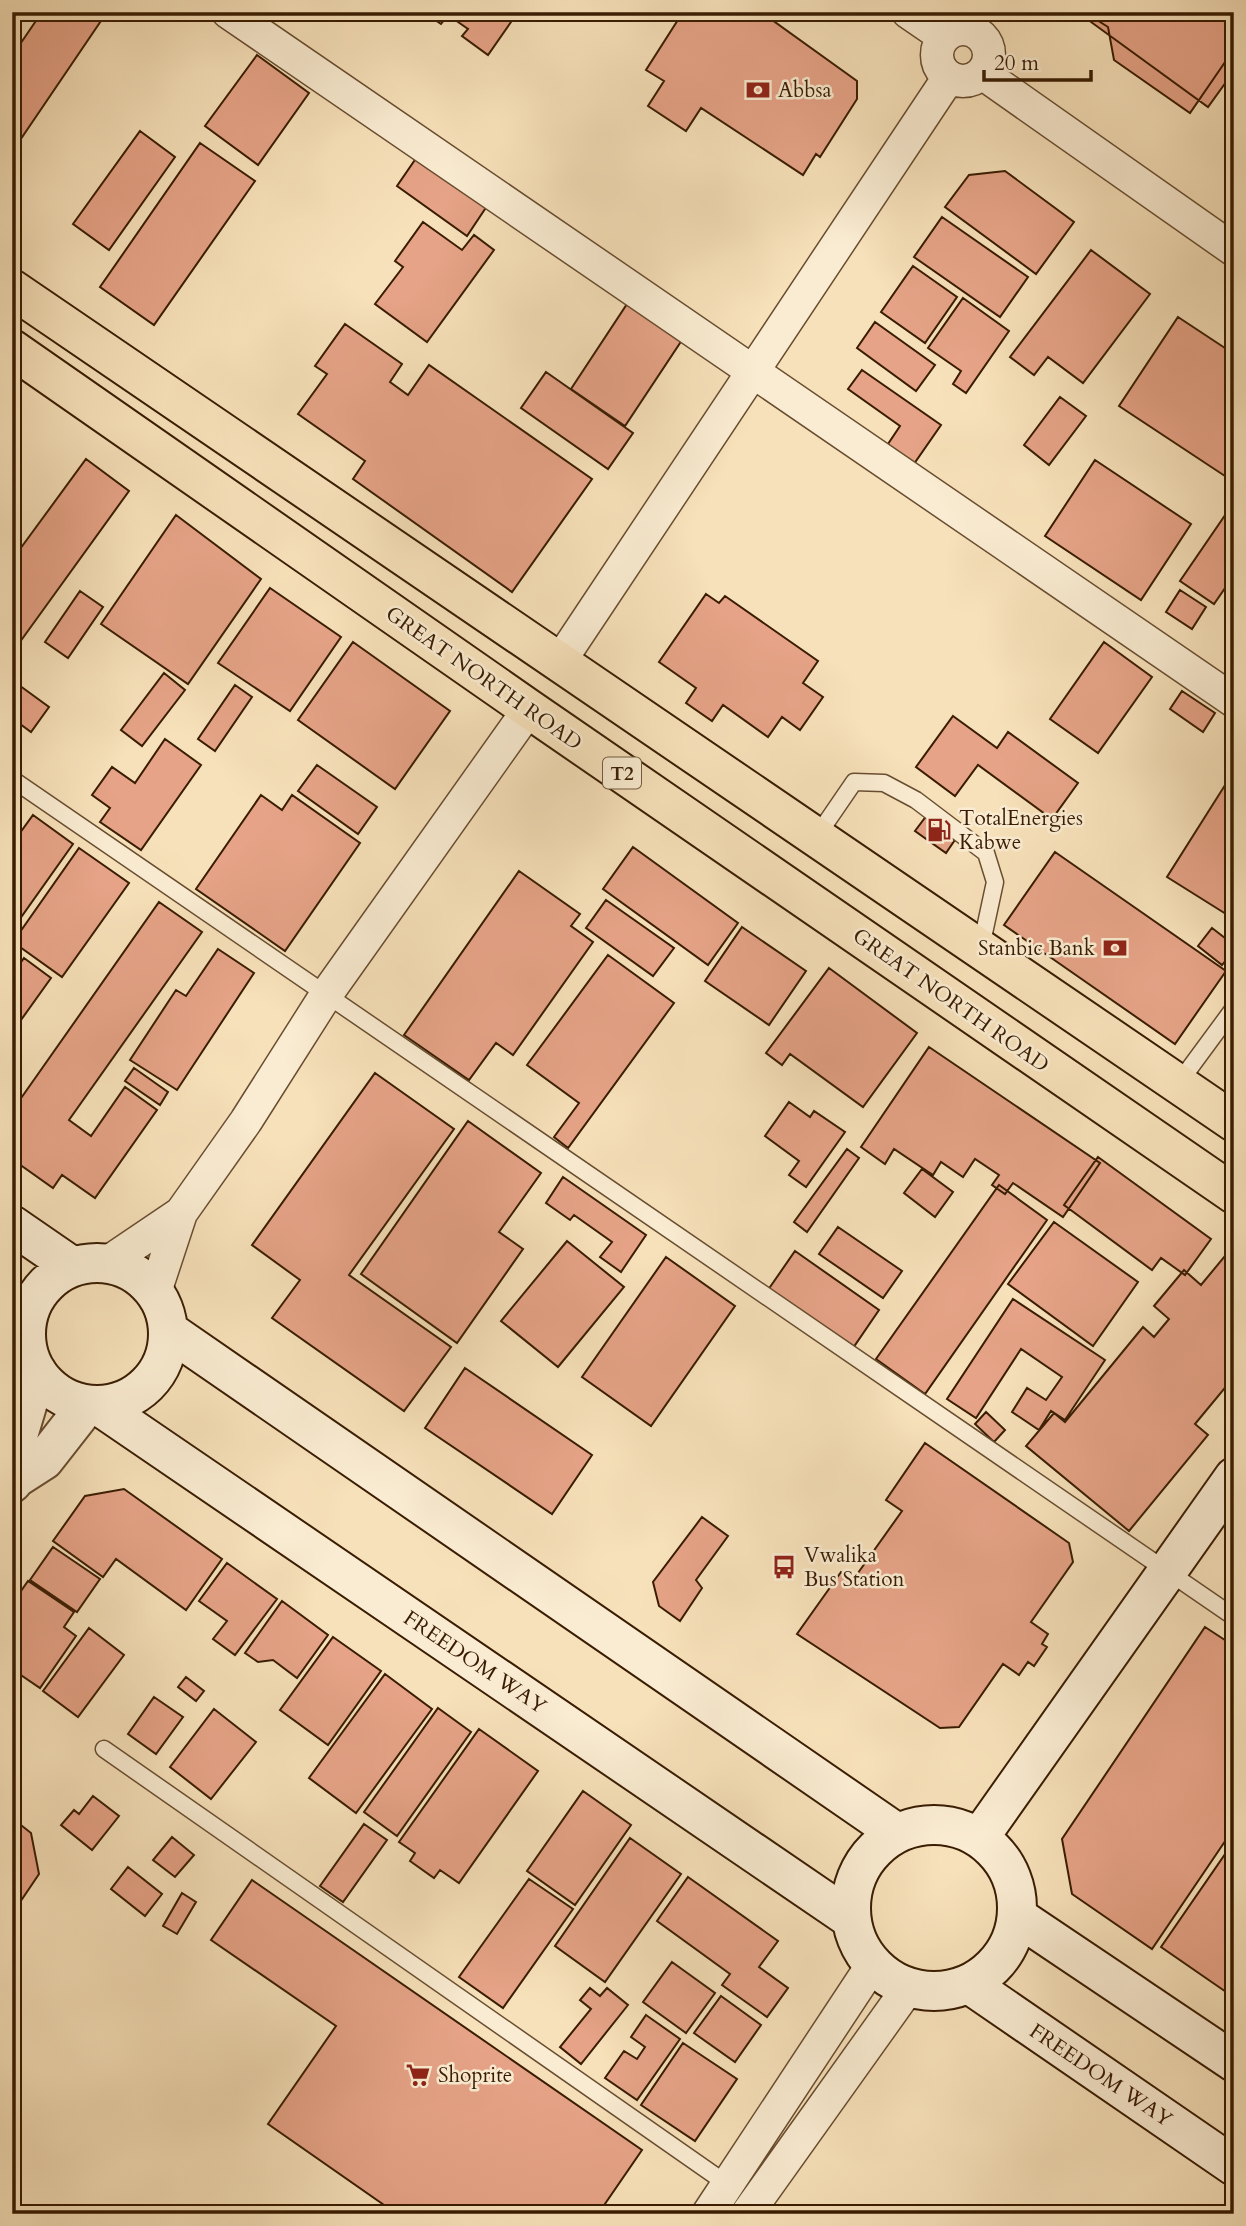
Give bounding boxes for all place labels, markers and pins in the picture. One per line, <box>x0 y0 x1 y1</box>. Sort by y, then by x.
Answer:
bank icon: Abbsa <box>744 76 772 104</box>
place label: Abbsa <box>778 76 832 105</box>
place label: TotalEnergies Kabwe <box>959 804 1083 857</box>
fuel station icon: TotalEnergies Kabwe <box>925 816 953 844</box>
place label: Stanbic Bank <box>978 934 1096 963</box>
bank icon: Stanbic Bank <box>1101 934 1129 962</box>
place label: Vwalika Bus Station <box>804 1541 905 1594</box>
bus stop icon: Vwalika Bus Station <box>770 1553 798 1581</box>
supermarket icon: Shoprite <box>404 2061 432 2089</box>
place label: Shoprite <box>438 2061 512 2090</box>

